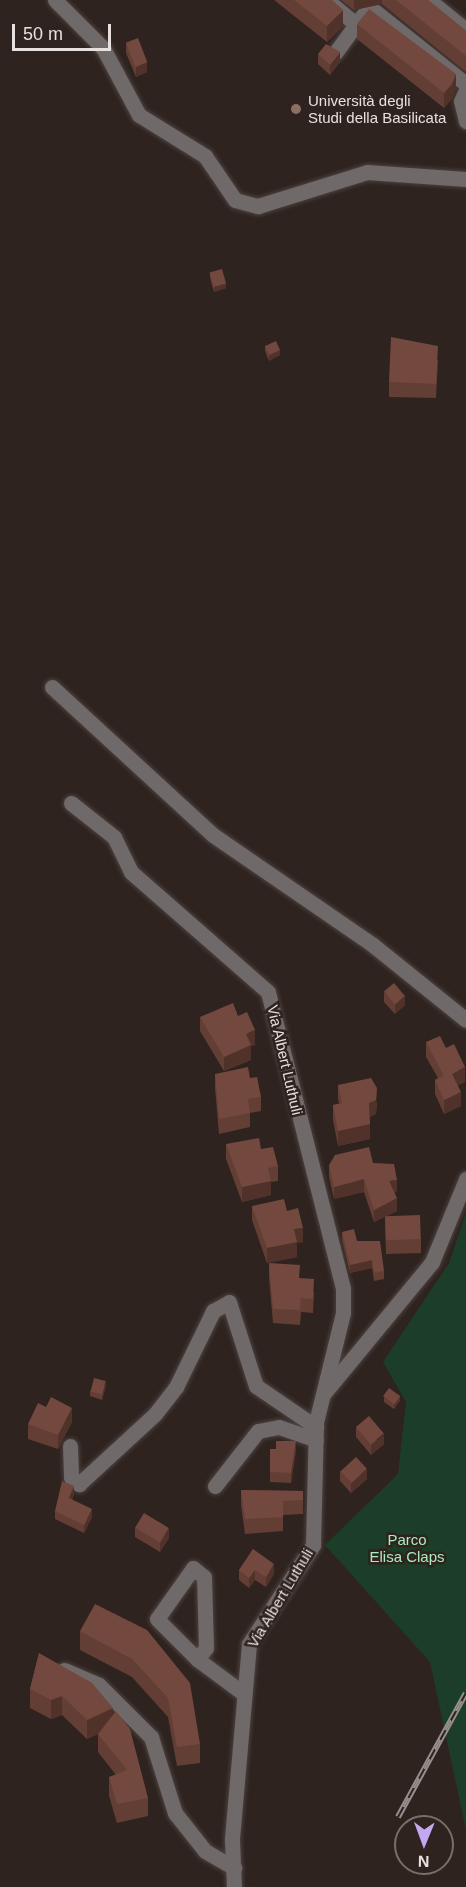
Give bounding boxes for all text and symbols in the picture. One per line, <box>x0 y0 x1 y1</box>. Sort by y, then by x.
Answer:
scale bar <box>15 12 114 50</box>
text: 50 m <box>23 24 63 44</box>
place label: Università degli Studi della Basilicata <box>308 91 446 126</box>
marker: Università degli Studi della Basilicata <box>289 102 303 116</box>
street label: Via Albert Luthuli <box>264 1003 306 1117</box>
park label: Parco Elisa Claps <box>369 1530 445 1565</box>
street label: Via Albert Luthuli <box>243 1545 317 1651</box>
north arrow <box>394 1815 454 1875</box>
text: N <box>418 1853 430 1870</box>

